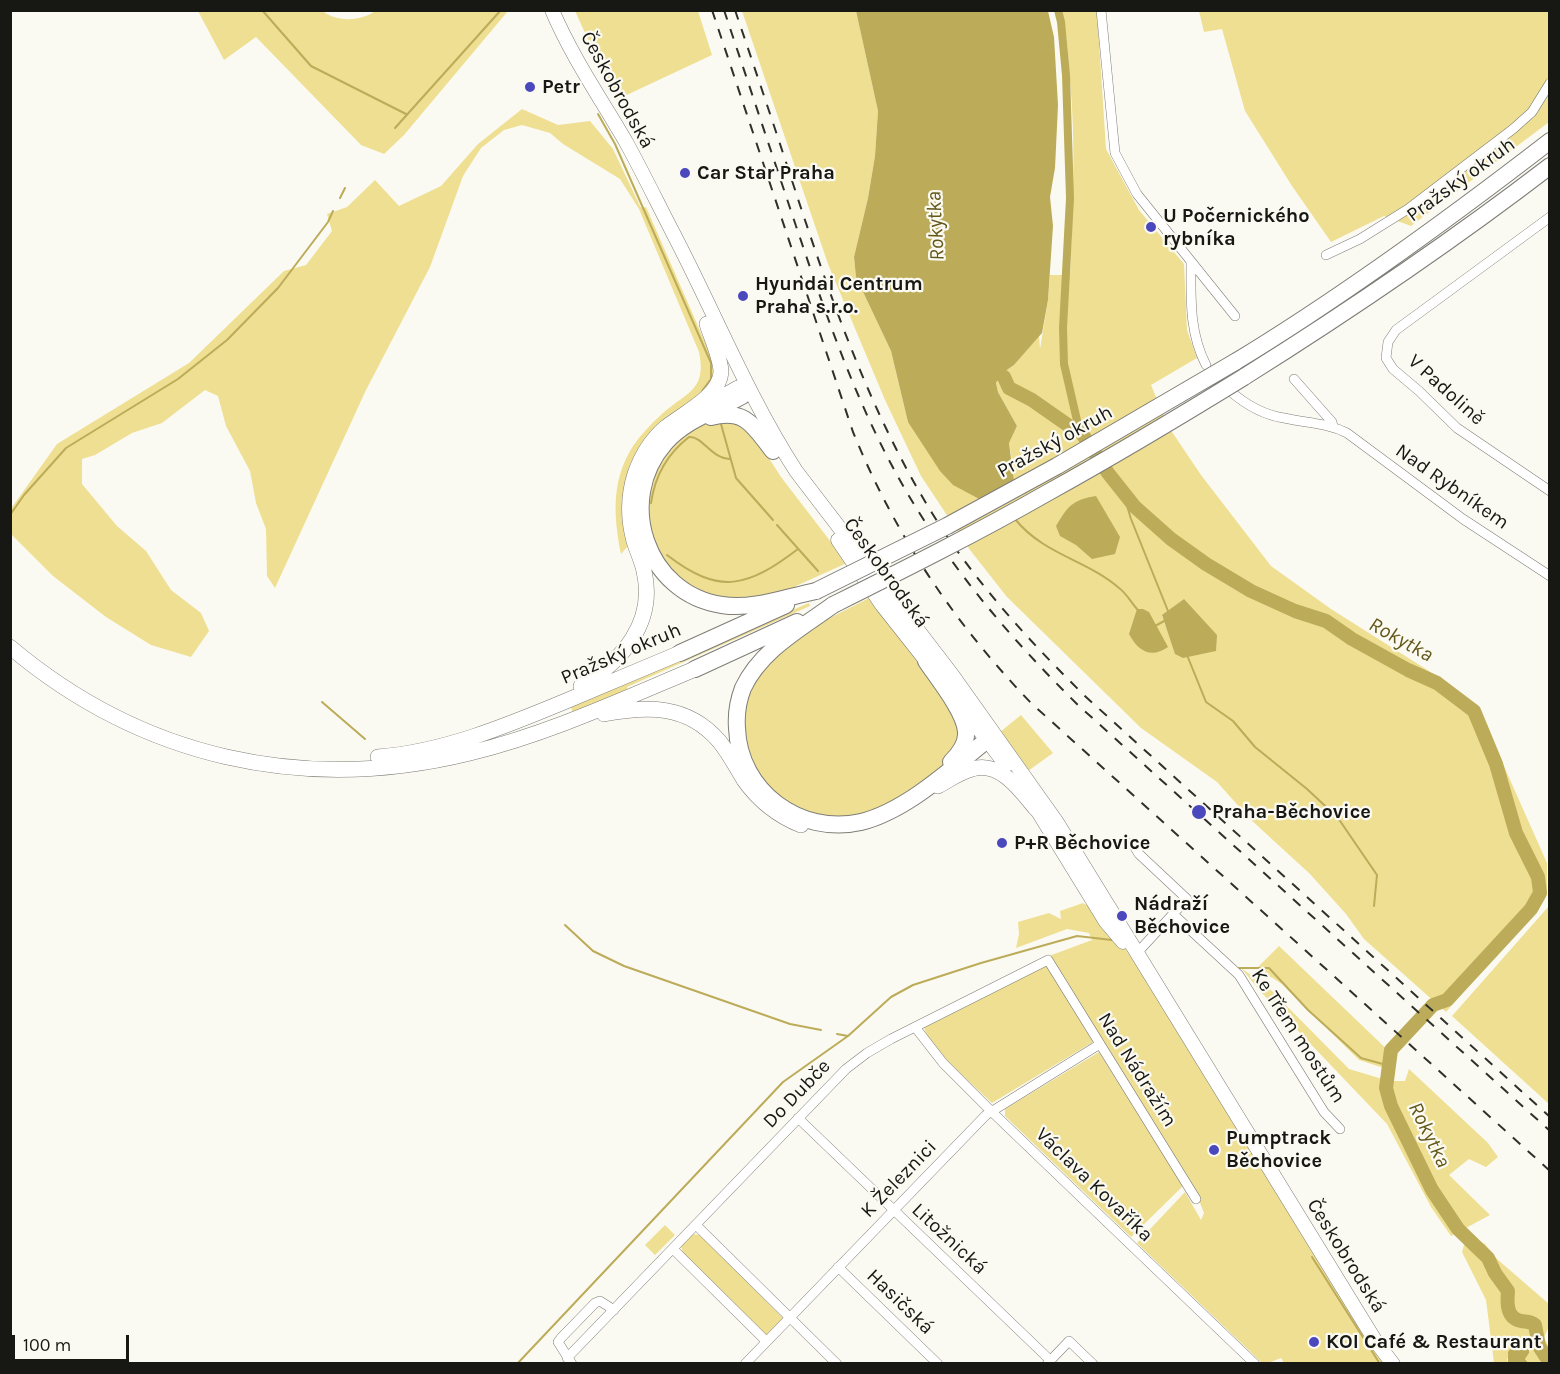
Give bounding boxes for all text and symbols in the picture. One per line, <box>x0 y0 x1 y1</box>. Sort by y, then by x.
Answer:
street label: Českobrodská <box>575 27 659 153</box>
place label: Petr <box>542 75 580 99</box>
marker: Petr <box>523 80 537 94</box>
street label: Pražský okruh <box>1402 133 1520 227</box>
place label: Car Star Praha <box>697 161 835 185</box>
marker: Car Star Praha <box>678 166 692 180</box>
water label: Rokytka <box>922 190 950 262</box>
place label: U Počernického rybníka <box>1163 204 1310 251</box>
marker: U Počernického rybníka <box>1144 220 1158 234</box>
place label: Hyundai Centrum Praha s.r.o. <box>755 272 923 319</box>
marker: Hyundai Centrum Praha s.r.o. <box>736 289 750 303</box>
street label: V Padolině <box>1403 349 1489 431</box>
street label: Pražský okruh <box>993 400 1117 484</box>
street label: Nad Rybníkem <box>1391 439 1513 535</box>
street label: Českobrodská <box>838 513 934 633</box>
water label: Rokytka <box>1364 612 1438 668</box>
street label: Pražský okruh <box>557 618 685 690</box>
place label: Praha-Běchovice <box>1212 800 1371 824</box>
marker: Praha-Běchovice <box>1190 803 1208 821</box>
place label: P+R Běchovice <box>1014 831 1150 855</box>
marker: P+R Běchovice <box>995 836 1009 850</box>
place label: Nádraží Běchovice <box>1134 892 1230 939</box>
marker: Nádraží Běchovice <box>1115 909 1129 923</box>
street label: Ke Třem mostům <box>1246 964 1350 1108</box>
street label: Nad Nádražím <box>1092 1008 1182 1132</box>
street label: Do Dubče <box>758 1055 836 1133</box>
water label: Rokytka <box>1402 1098 1456 1172</box>
street label: Václava Kovaříka <box>1030 1123 1158 1247</box>
place label: Pumptrack Běchovice <box>1226 1126 1331 1173</box>
street label: K Železnici <box>856 1135 942 1223</box>
marker: Pumptrack Běchovice <box>1207 1143 1221 1157</box>
street label: Českobrodská <box>1301 1195 1391 1317</box>
street label: Litožnická <box>906 1198 992 1280</box>
street label: Hasičská <box>861 1264 939 1340</box>
scale bar <box>15 1323 132 1361</box>
place label: KOI Café & Restaurant <box>1326 1330 1542 1354</box>
text: 100 m <box>23 1334 71 1356</box>
marker: KOI Café & Restaurant <box>1307 1335 1321 1349</box>

